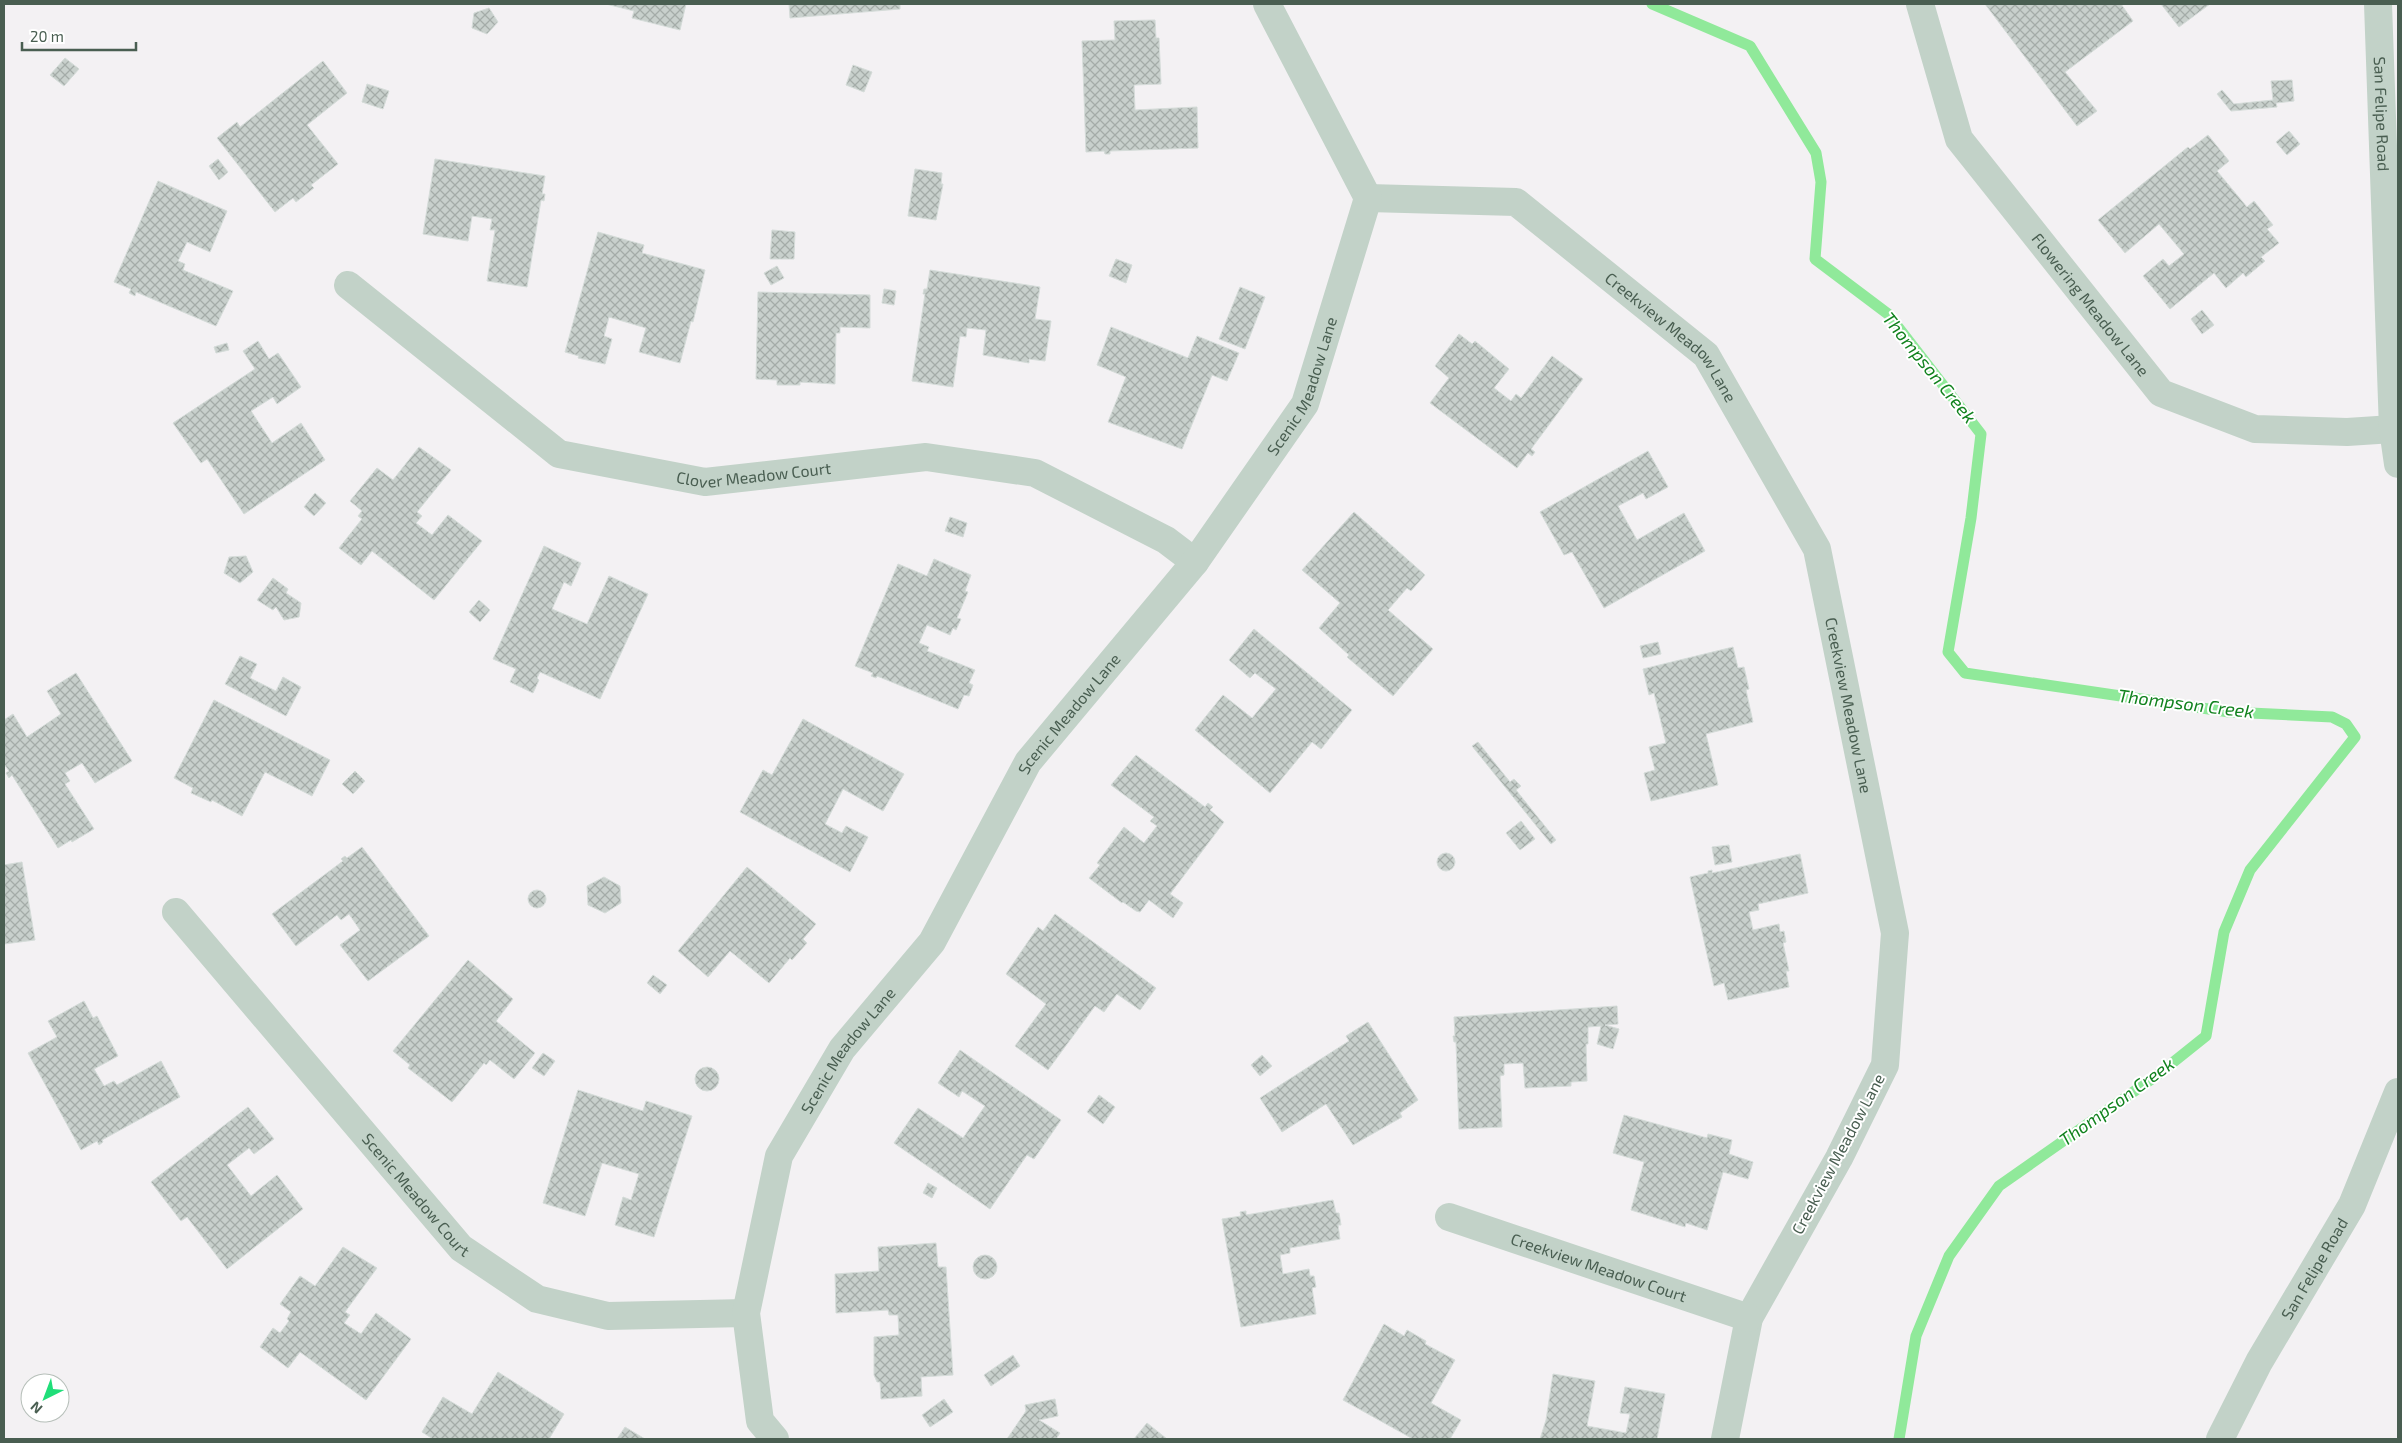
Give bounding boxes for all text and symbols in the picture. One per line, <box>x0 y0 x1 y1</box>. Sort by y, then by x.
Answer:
scale bar <box>22 20 136 52</box>
text: 20 m <box>30 27 64 45</box>
street label: San Felipe Road <box>2371 56 2394 172</box>
street label: Flowering Meadow Lane <box>2028 229 2154 380</box>
street label: Creekview Meadow Lane <box>1602 268 1741 405</box>
water label: Thompson Creek <box>1878 307 1981 427</box>
street label: Scenic Meadow Lane <box>1262 314 1340 459</box>
street label: Clover Meadow Court <box>675 458 832 491</box>
street label: Creekview Meadow Lane <box>1822 615 1876 795</box>
street label: Scenic Meadow Lane <box>1013 649 1124 777</box>
water label: Thompson Creek <box>2117 684 2255 722</box>
street label: Scenic Meadow Lane <box>796 983 899 1117</box>
water label: Thompson Creek <box>2055 1052 2178 1150</box>
street label: Creekview Meadow Lane <box>1787 1070 1888 1237</box>
street label: Scenic Meadow Court <box>359 1129 474 1260</box>
street label: San Felipe Road <box>2277 1214 2351 1322</box>
street label: Creekview Meadow Court <box>1509 1229 1689 1305</box>
north arrow <box>20 1373 70 1423</box>
text: N <box>27 1398 45 1418</box>

